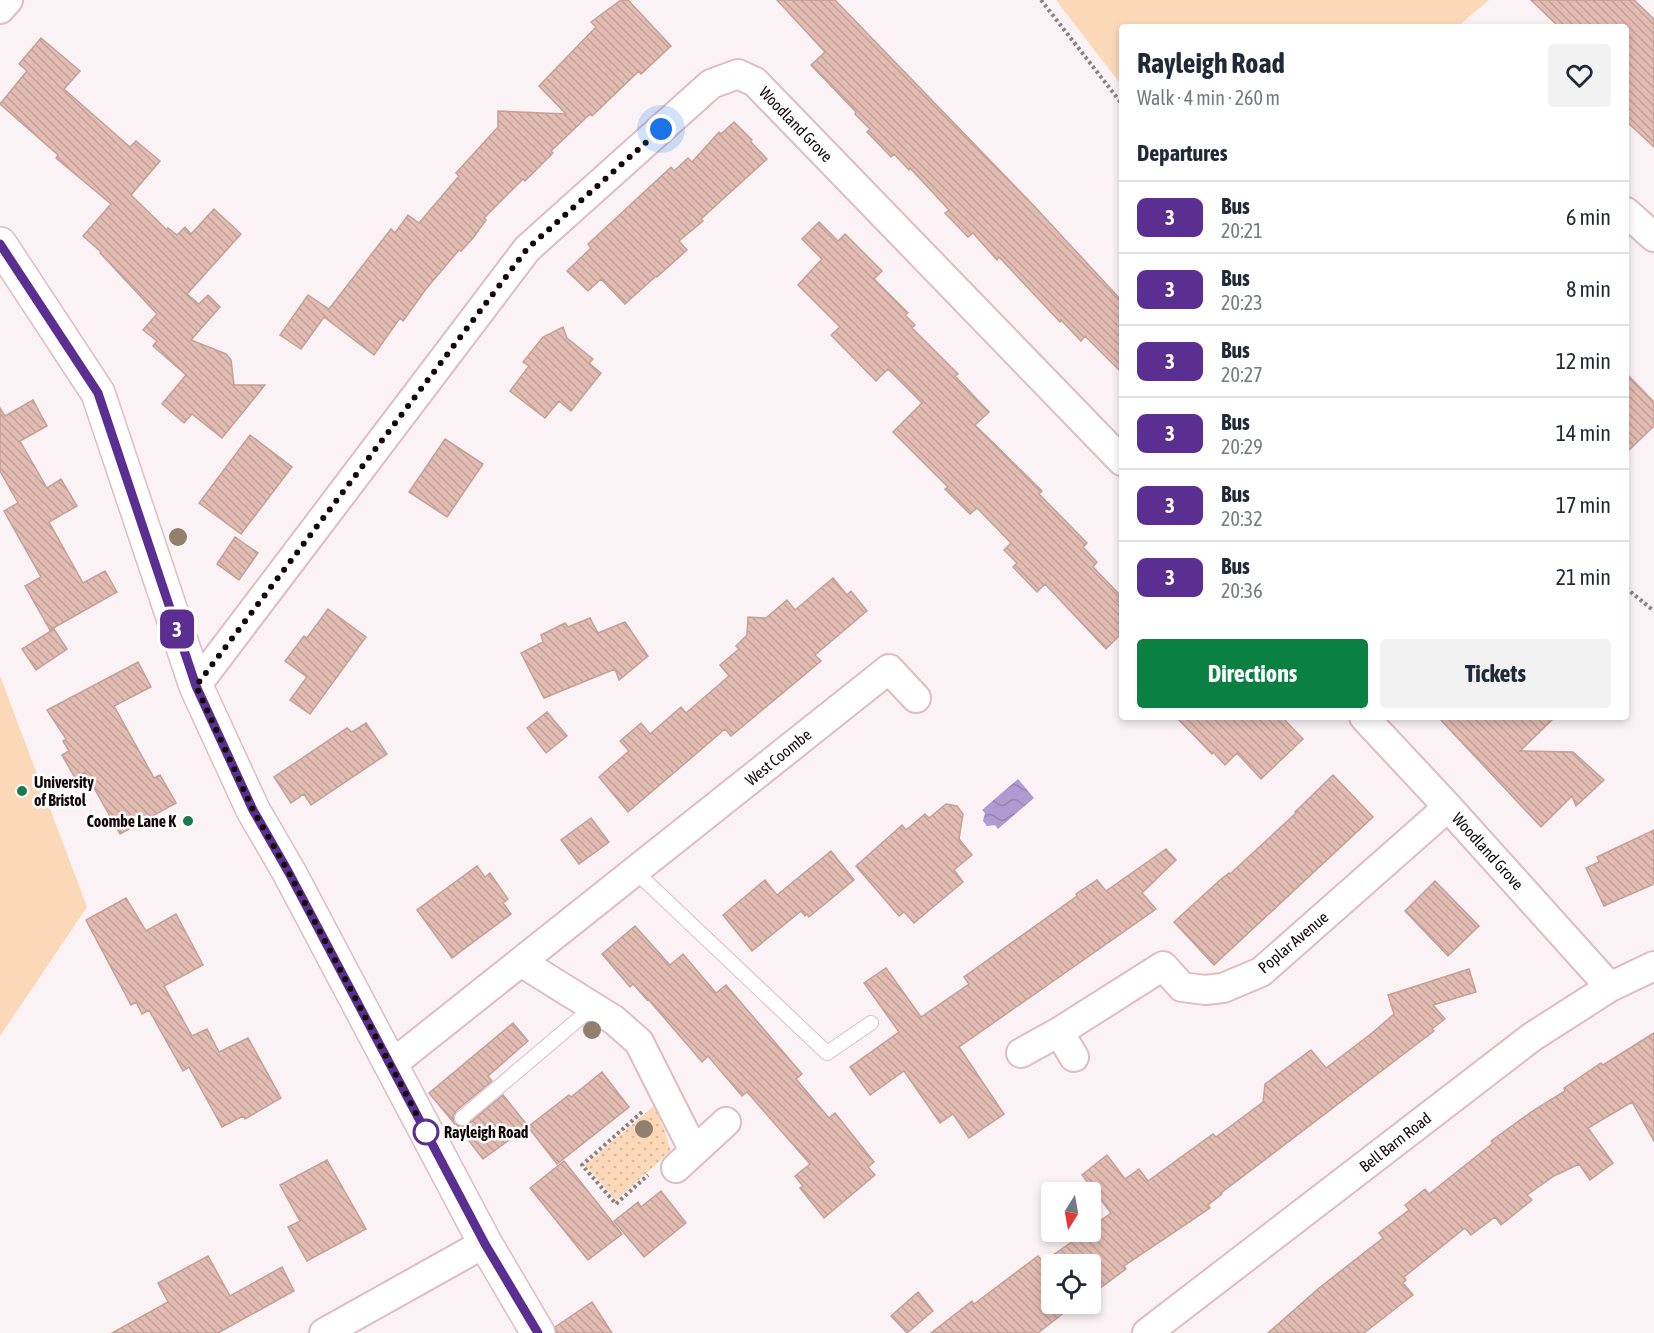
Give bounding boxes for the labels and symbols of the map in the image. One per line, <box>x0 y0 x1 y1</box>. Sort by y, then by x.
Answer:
street label: Woodland Grove <box>756 83 836 165</box>
your location <box>646 114 676 144</box>
line badge: 3 <box>158 610 196 648</box>
street label: West Coombe <box>741 725 815 789</box>
place label: University of Bristol <box>34 773 94 809</box>
marker: University of Bristol <box>15 784 29 798</box>
street label: Woodland Grove <box>1449 809 1527 893</box>
place label: Coombe Lane K <box>87 812 176 830</box>
marker: Coombe Lane K <box>181 814 195 828</box>
street label: Poplar Avenue <box>1254 908 1332 977</box>
street label: Bell Barn Road <box>1356 1109 1434 1175</box>
marker: Rayleigh Road <box>413 1119 439 1145</box>
place label: Rayleigh Road <box>444 1123 529 1141</box>
north arrow <box>1041 1182 1101 1242</box>

